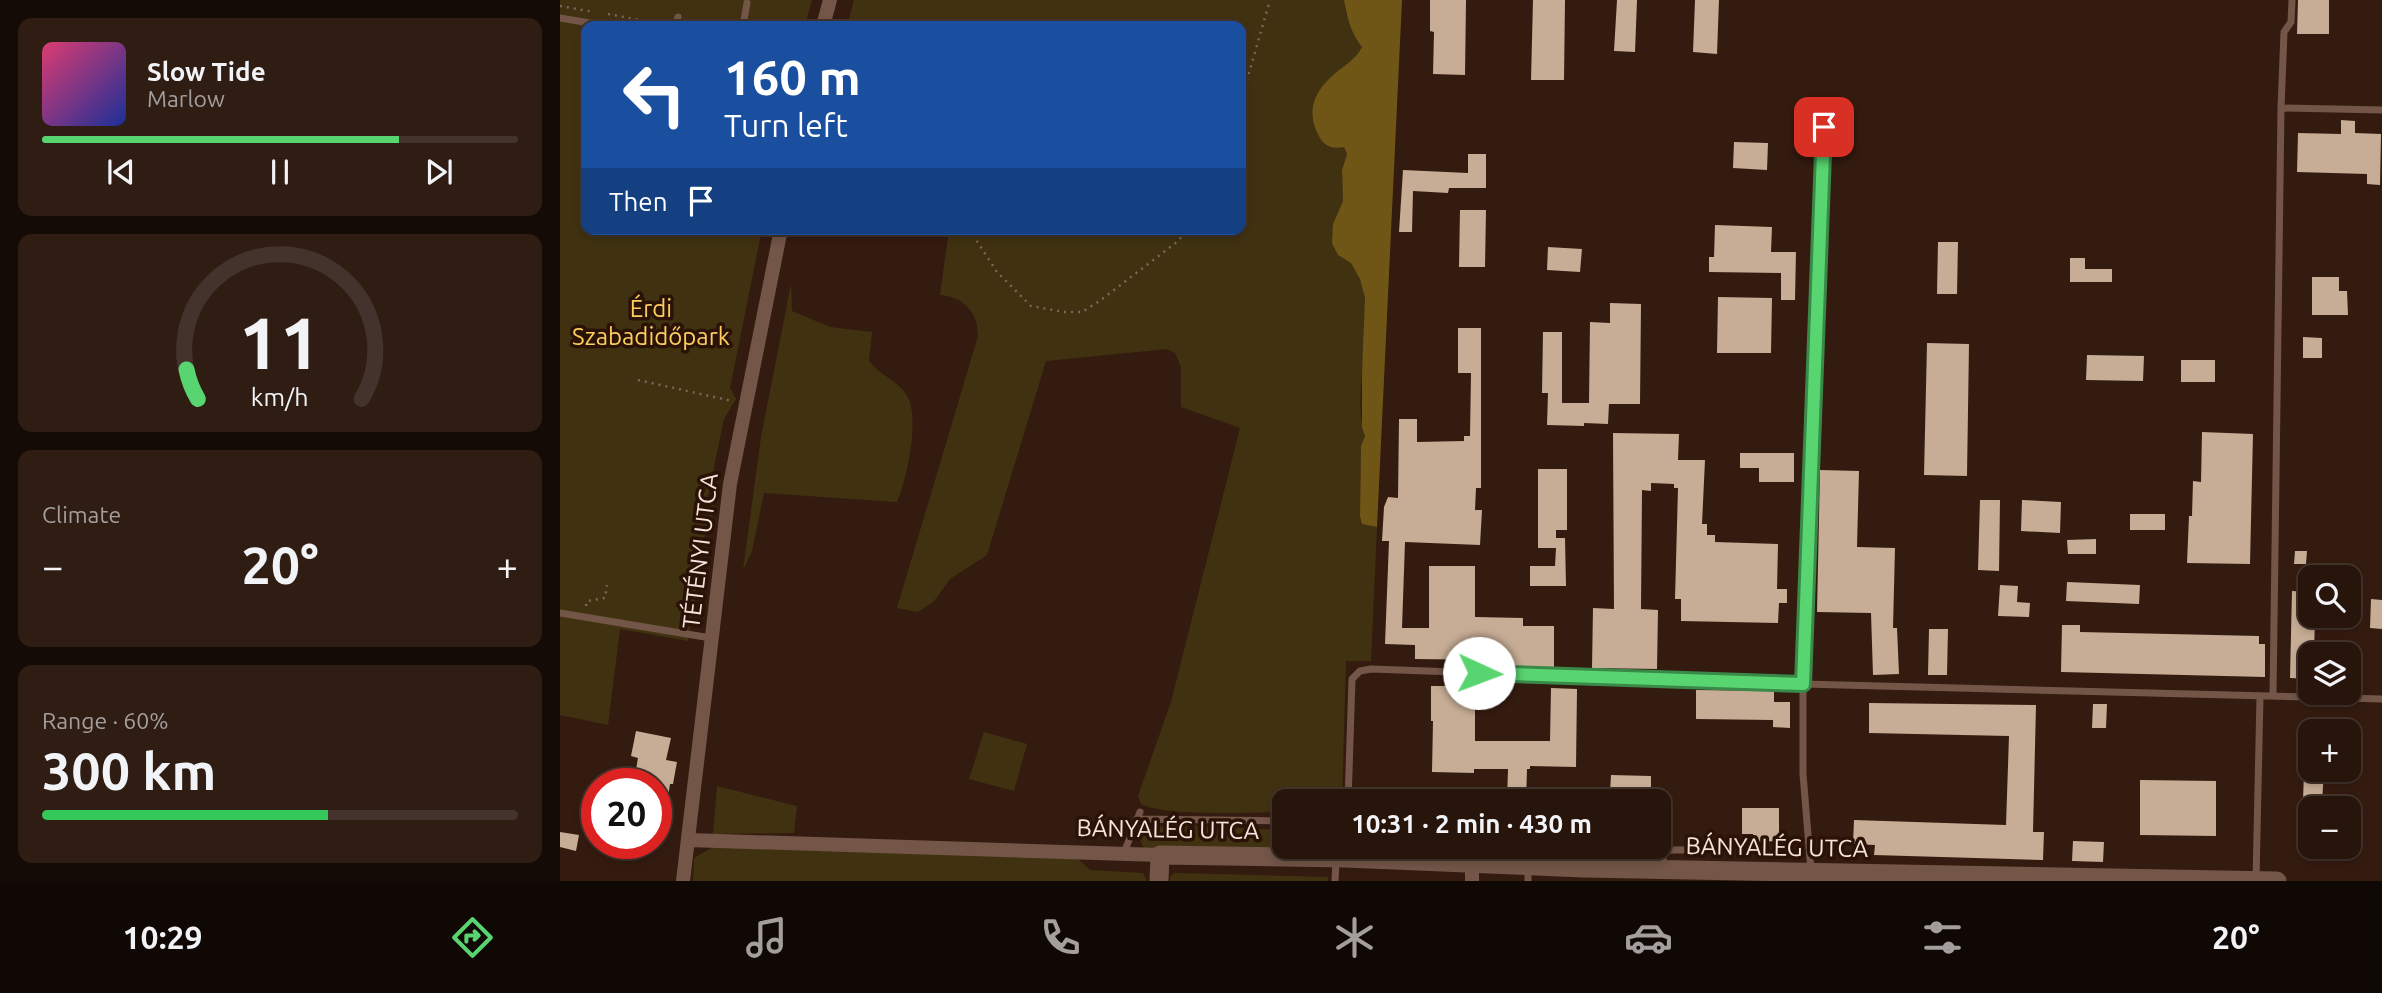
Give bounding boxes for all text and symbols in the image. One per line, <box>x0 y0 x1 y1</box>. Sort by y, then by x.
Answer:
icon: left <box>609 49 700 140</box>
text: 160 m <box>724 49 861 104</box>
text: Slow Tide <box>147 57 266 86</box>
text: Marlow <box>147 86 225 111</box>
pin <box>1794 97 1854 157</box>
text: Turn left <box>724 107 848 143</box>
icon: arrive <box>1805 108 1843 146</box>
icon: previous <box>102 153 140 191</box>
icon: pause <box>261 153 299 191</box>
icon: next <box>420 153 458 191</box>
icon: arrive <box>682 182 720 220</box>
text: Then <box>609 187 668 216</box>
park label: Érdi Szabadidőpark <box>572 294 730 350</box>
text: 11 <box>239 301 321 383</box>
text: km/h <box>251 382 309 410</box>
street label: TÉTÉNYI UTCA <box>676 471 723 630</box>
text: Climate <box>42 502 121 527</box>
text: 20° <box>241 536 319 594</box>
text: − <box>42 545 63 587</box>
text: + <box>497 545 518 587</box>
map controls <box>2298 565 2361 859</box>
button: search <box>2298 565 2361 628</box>
position arrow <box>1442 636 1516 710</box>
button: layers <box>2298 642 2361 705</box>
text: Range · 60% <box>42 708 169 733</box>
button: + <box>2298 719 2361 782</box>
text: 300 km <box>42 742 216 800</box>
speed limit sign: 20 <box>581 768 672 859</box>
button: − <box>2298 796 2361 859</box>
text: 10:31 · 2 min · 430 m <box>1351 809 1592 838</box>
street label: BÁNYALÉG UTCA <box>1076 813 1260 844</box>
street label: BÁNYALÉG UTCA <box>1685 831 1869 862</box>
icon: directions <box>448 913 497 962</box>
icon: music <box>742 913 791 962</box>
icon: phone <box>1036 913 1085 962</box>
icon: climate <box>1330 913 1379 962</box>
icon: car <box>1624 913 1673 962</box>
icon: filters <box>1918 913 1967 962</box>
text: 10:29 <box>123 919 203 955</box>
text: 20° <box>2212 919 2259 955</box>

